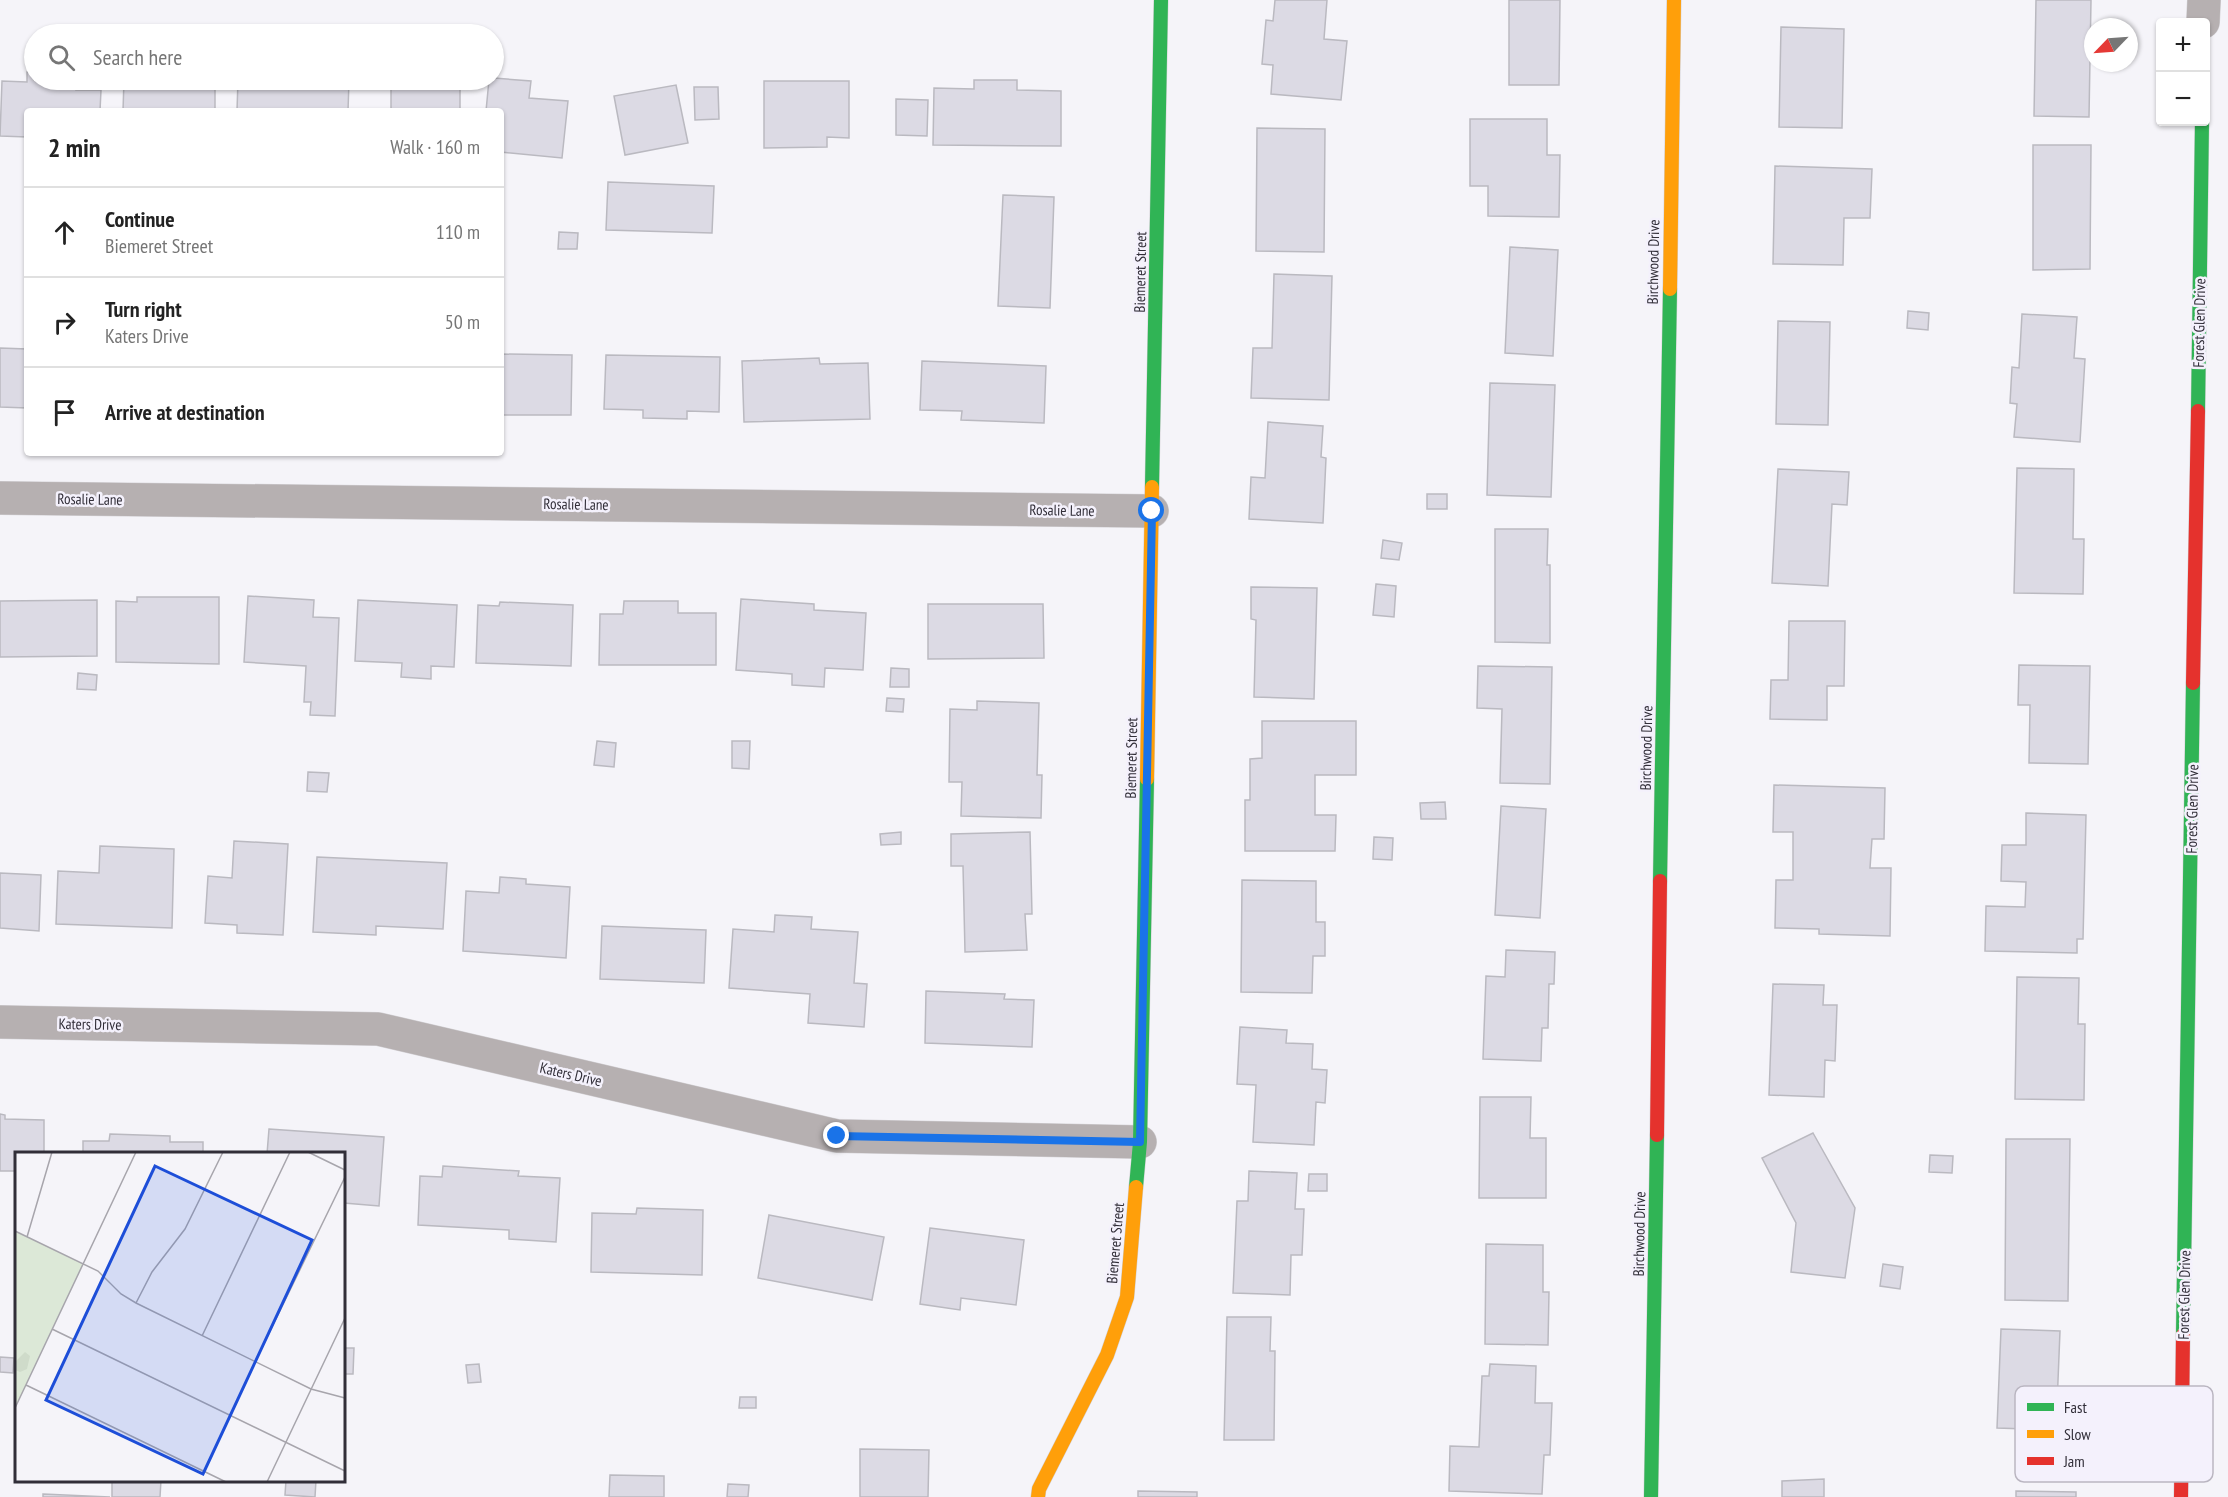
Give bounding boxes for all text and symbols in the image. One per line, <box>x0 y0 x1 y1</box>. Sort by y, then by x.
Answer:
north arrow <box>2084 18 2138 72</box>
map controls <box>2156 18 2210 126</box>
button: + <box>2156 18 2210 72</box>
search box <box>24 24 504 90</box>
icon: search <box>45 41 78 74</box>
text: Search here <box>93 43 182 71</box>
button: − <box>2156 72 2210 126</box>
text: 2 min <box>48 131 101 164</box>
text: Walk · 160 m <box>390 134 480 160</box>
text: Continue <box>105 205 175 233</box>
icon: ahead <box>48 216 81 249</box>
text: 110 m <box>436 219 480 245</box>
street label: Birchwood Drive <box>1643 219 1663 305</box>
street label: Biemeret Street <box>1130 231 1150 313</box>
text: Biemeret Street <box>105 233 213 259</box>
street label: Forest Glen Drive <box>2189 278 2209 368</box>
text: Turn right <box>105 295 182 323</box>
icon: right <box>48 306 81 339</box>
text: 50 m <box>445 309 480 335</box>
text: Katers Drive <box>105 323 189 349</box>
icon: arrive <box>48 396 81 429</box>
text: Arrive at destination <box>105 398 265 426</box>
street label: Rosalie Lane <box>57 489 123 509</box>
street label: Rosalie Lane <box>543 494 609 514</box>
route start <box>1138 497 1164 523</box>
street label: Rosalie Lane <box>1029 500 1095 520</box>
street label: Birchwood Drive <box>1636 705 1656 791</box>
street label: Biemeret Street <box>1121 717 1141 799</box>
street label: Forest Glen Drive <box>2182 764 2202 854</box>
street label: Katers Drive <box>58 1014 122 1034</box>
street label: Katers Drive <box>538 1058 604 1090</box>
route end <box>823 1122 849 1148</box>
inset map <box>15 1152 345 1482</box>
street label: Birchwood Drive <box>1629 1191 1649 1277</box>
street label: Biemeret Street <box>1102 1202 1128 1284</box>
street label: Forest Glen Drive <box>2174 1250 2194 1340</box>
legend <box>2015 1386 2213 1482</box>
text: Fast <box>2064 1397 2087 1417</box>
text: Slow <box>2064 1424 2091 1444</box>
text: Jam <box>2063 1451 2085 1471</box>

